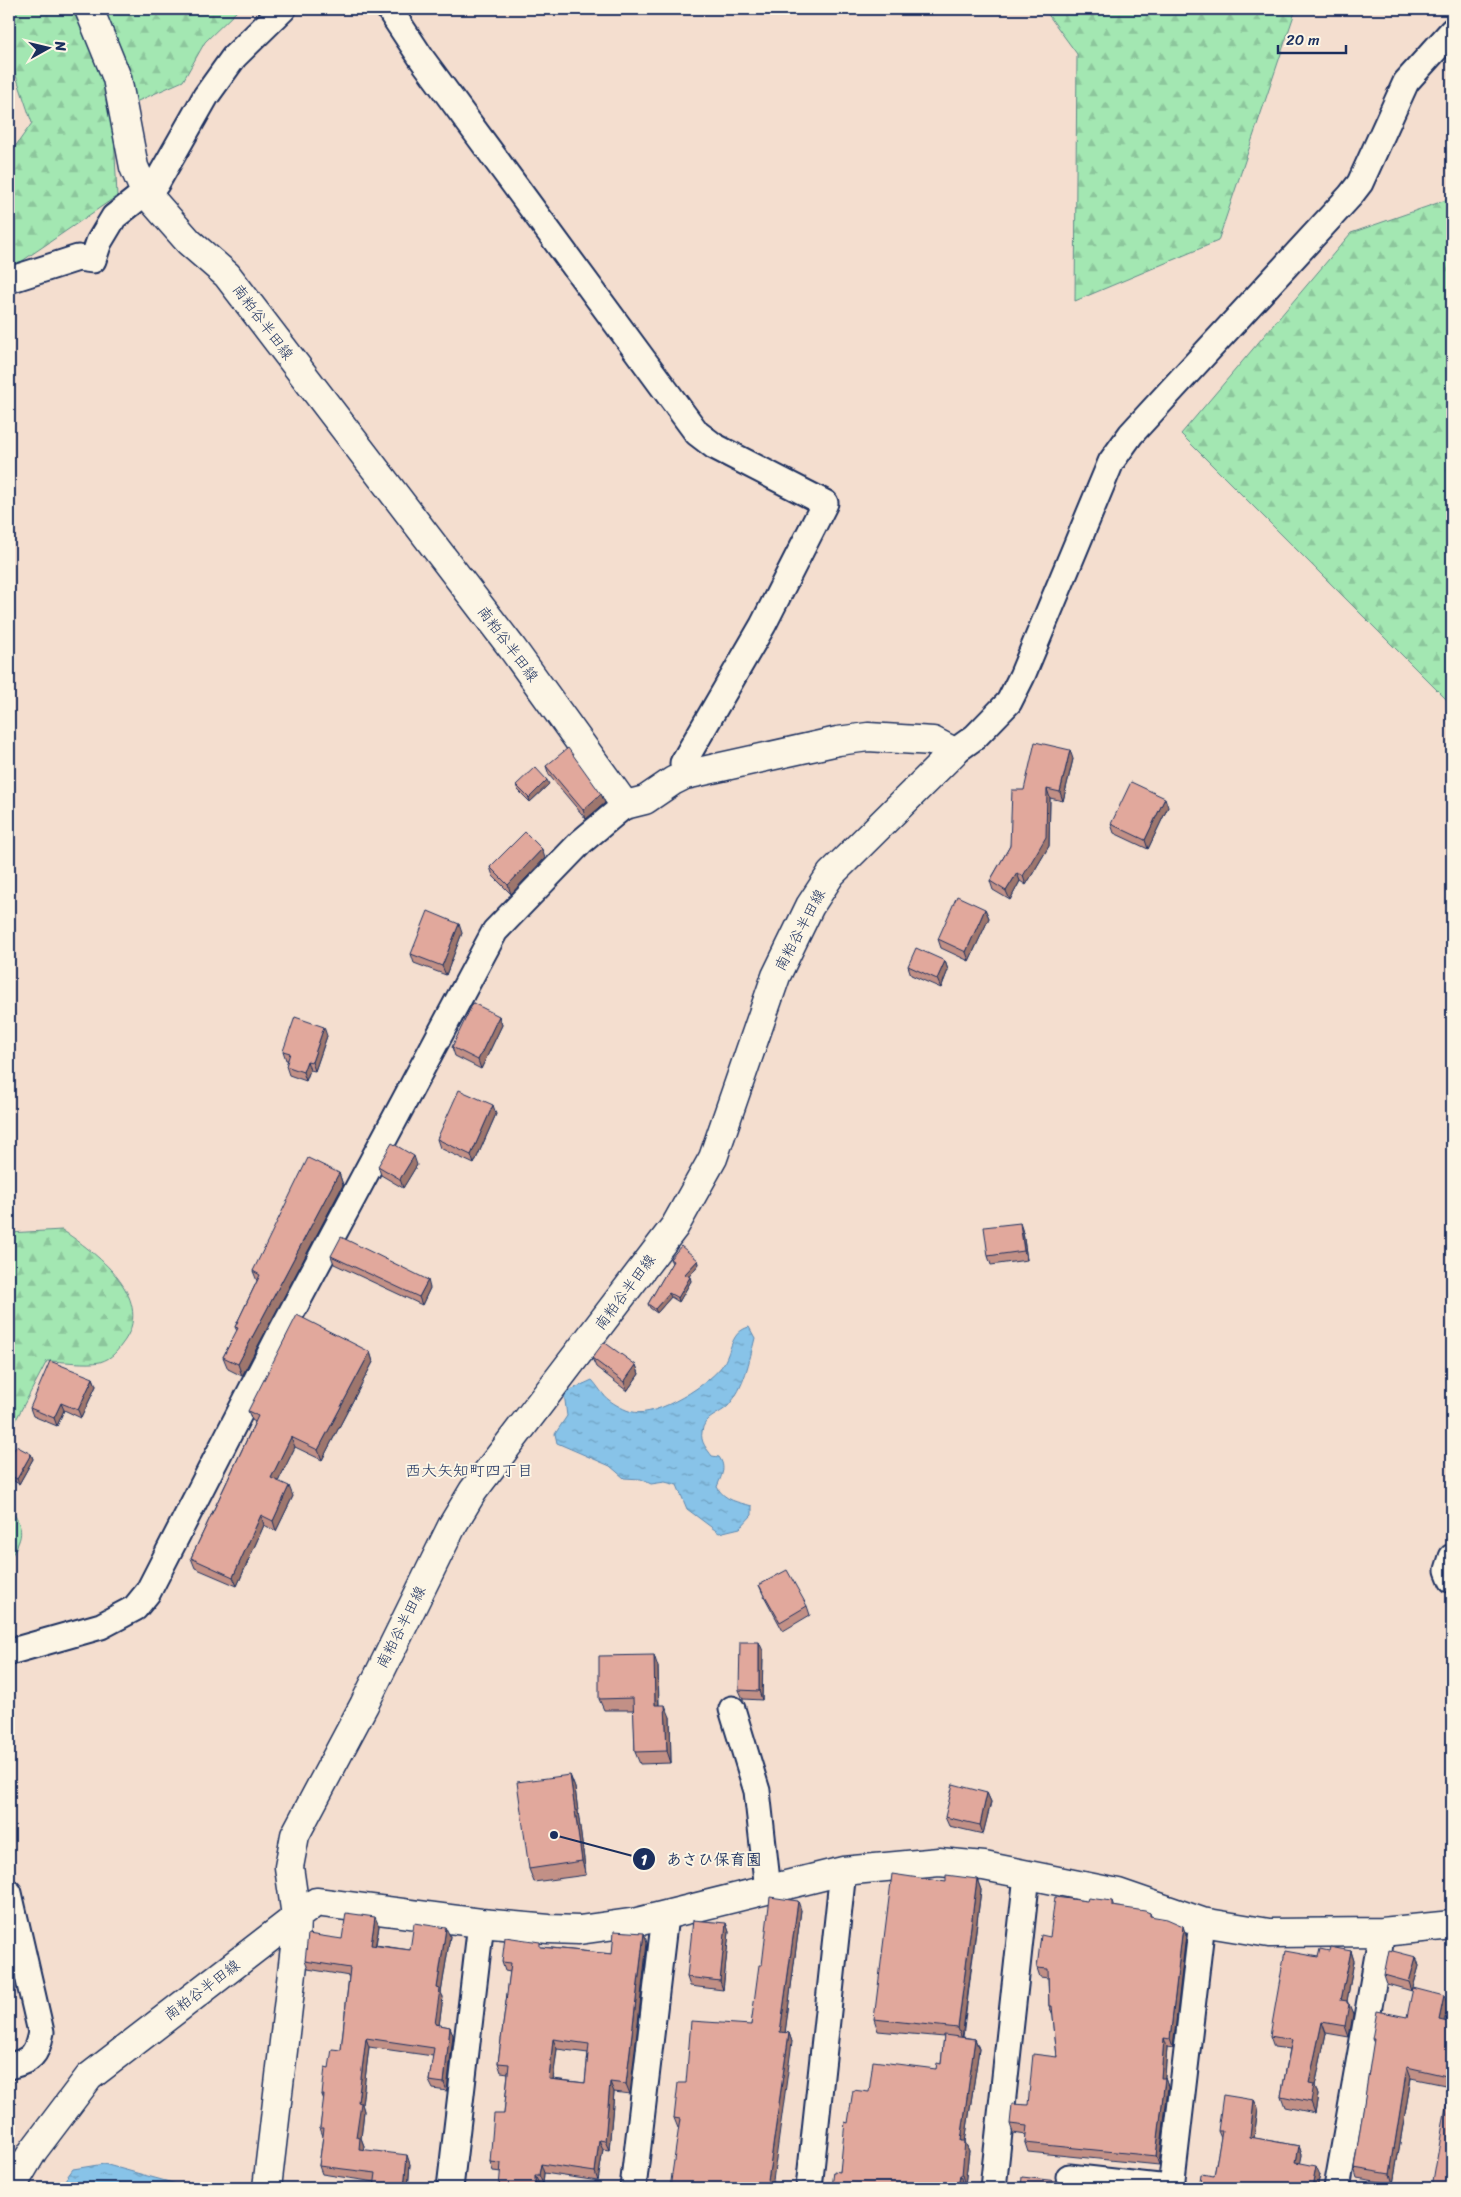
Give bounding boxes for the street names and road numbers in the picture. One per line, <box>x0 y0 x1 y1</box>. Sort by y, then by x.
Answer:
street label: 南粕谷半田線 <box>226 278 300 366</box>
street label: 南粕谷半田線 <box>471 600 545 688</box>
street label: 南粕谷半田線 <box>767 884 833 976</box>
street label: 南粕谷半田線 <box>588 1248 662 1336</box>
street label: 南粕谷半田線 <box>369 1581 433 1673</box>
street label: 南粕谷半田線 <box>158 1953 246 2027</box>

